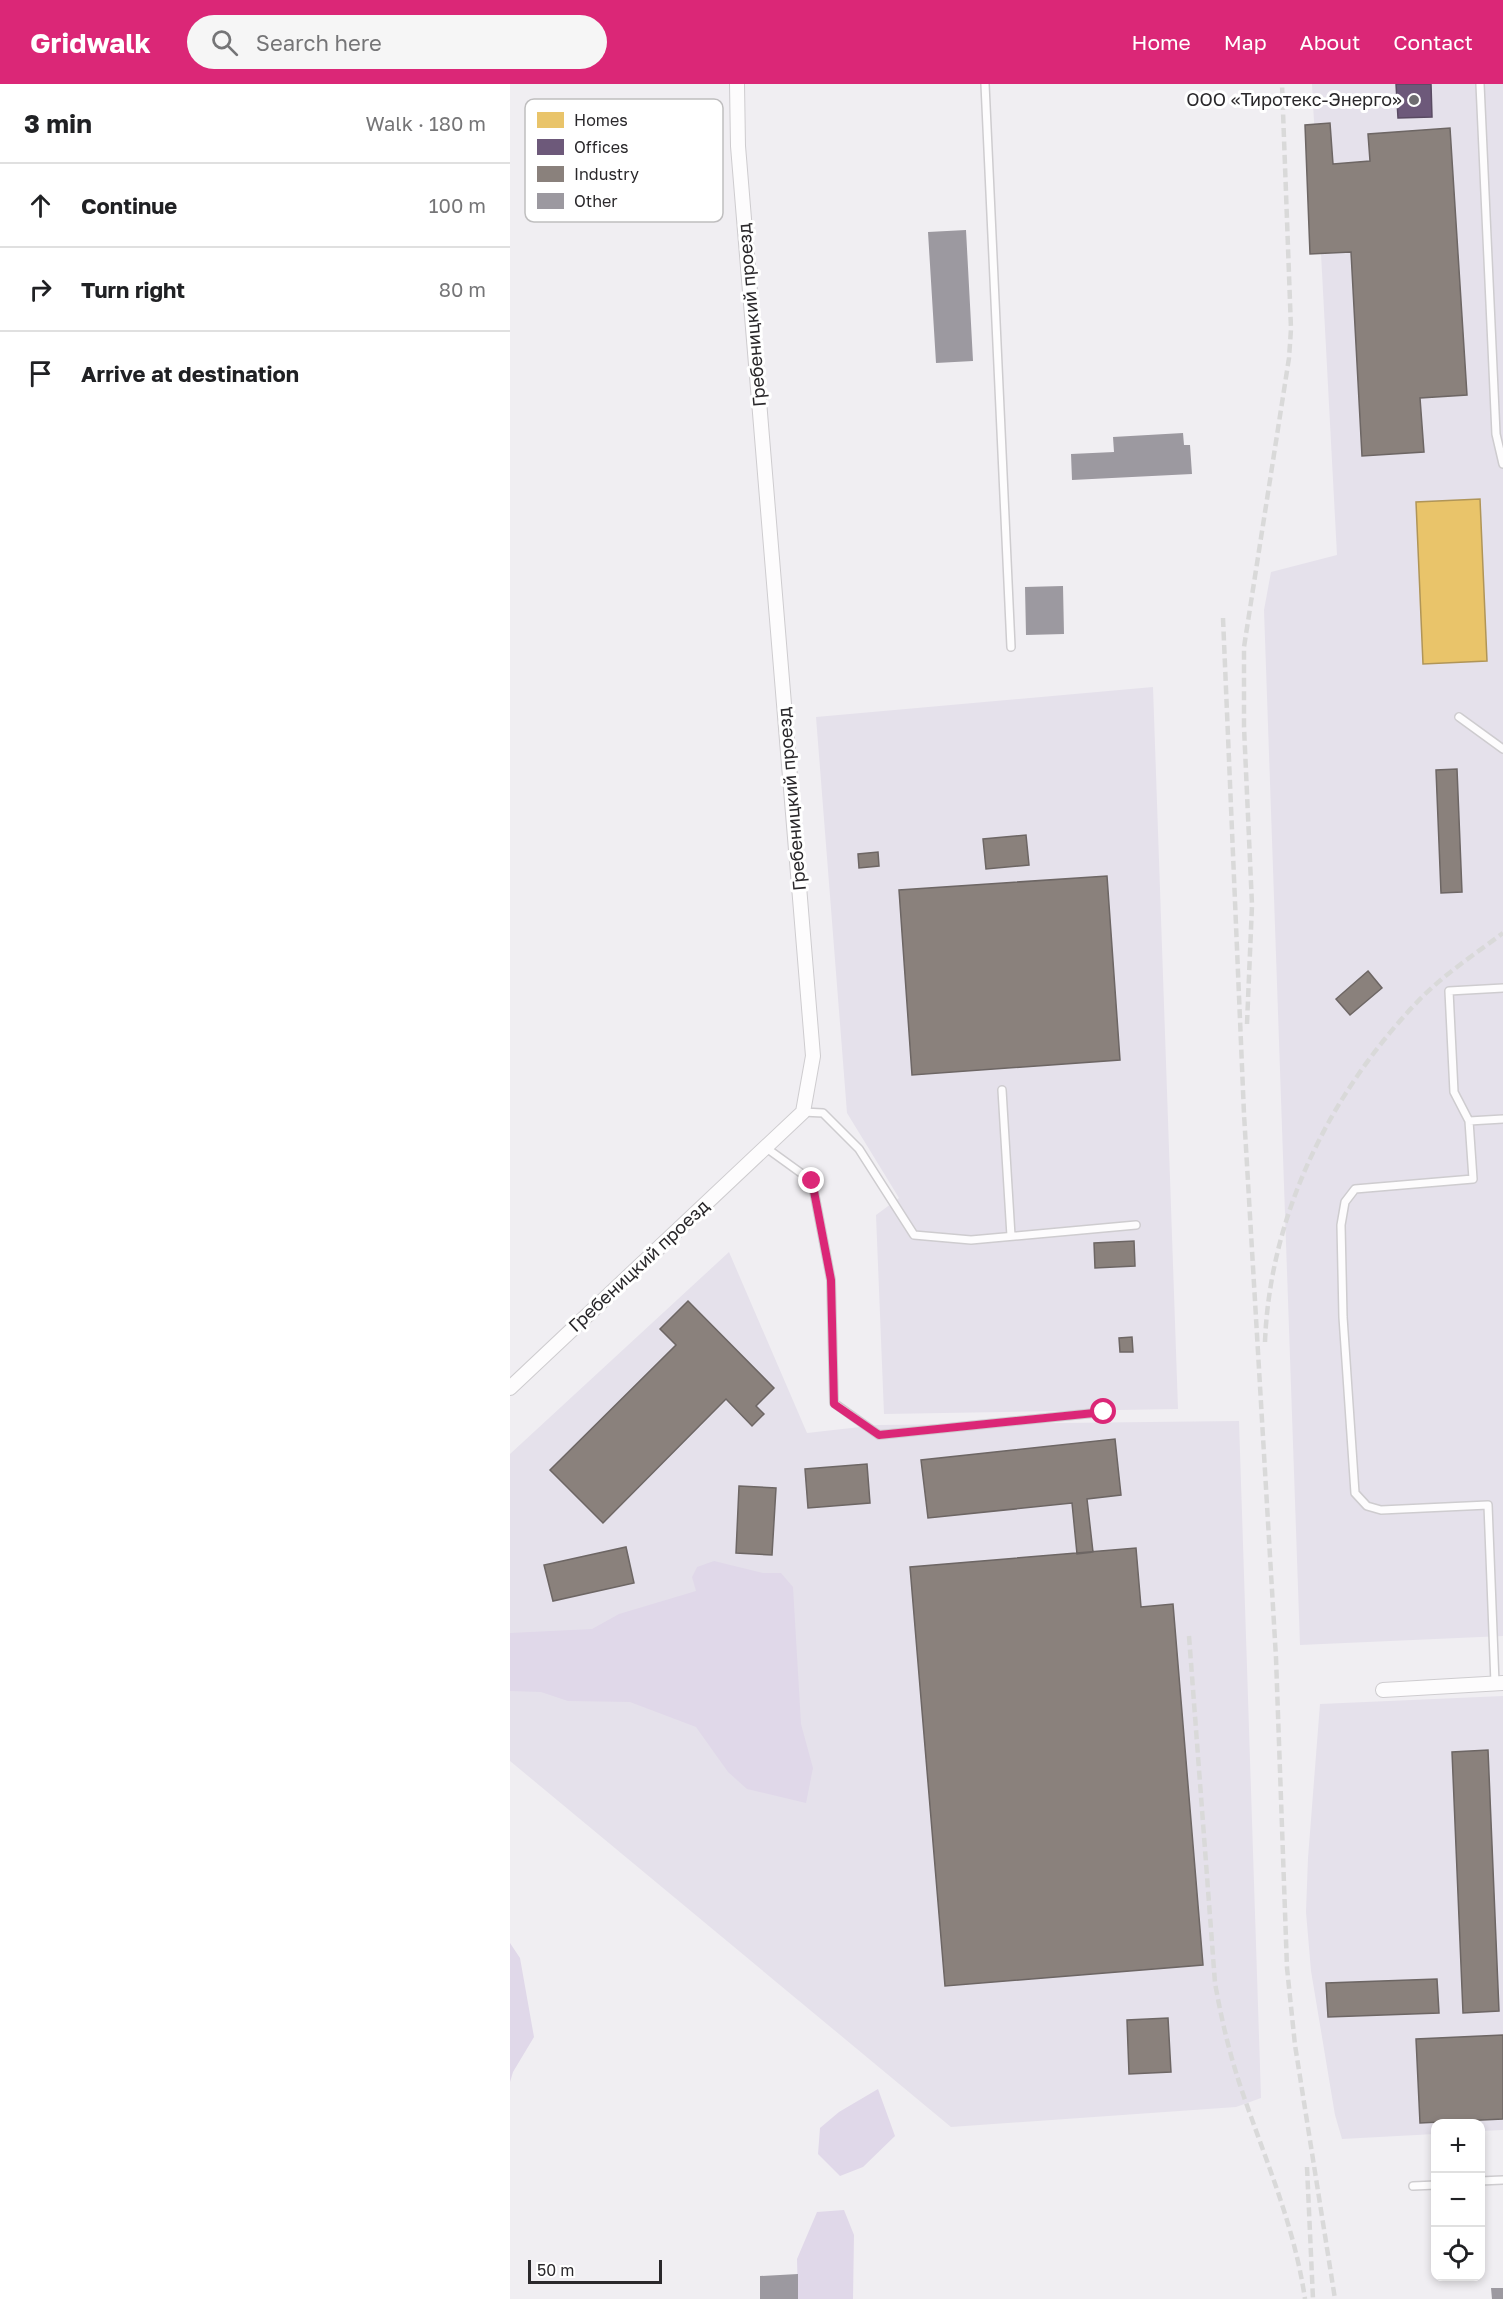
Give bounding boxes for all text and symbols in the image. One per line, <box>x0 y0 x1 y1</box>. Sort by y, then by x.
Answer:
search box <box>187 15 607 69</box>
text: Gridwalk <box>30 26 151 59</box>
icon: search <box>208 26 241 59</box>
text: Search here <box>256 29 382 56</box>
text: Home <box>1131 29 1191 55</box>
text: Map <box>1224 29 1267 55</box>
text: About <box>1300 29 1360 55</box>
text: Contact <box>1393 29 1473 55</box>
place label: ООО «Тиротекс-Энерго» <box>1186 88 1402 110</box>
marker: ООО «Тиротекс-Энерго» <box>1407 93 1421 107</box>
legend <box>525 99 723 222</box>
text: 3 min <box>24 108 92 139</box>
text: Homes <box>574 110 628 130</box>
text: Walk · 180 m <box>366 111 486 135</box>
text: Offices <box>574 137 628 157</box>
text: Industry <box>574 164 639 184</box>
icon: ahead <box>24 189 57 222</box>
text: Other <box>574 191 618 211</box>
text: Continue <box>81 192 177 219</box>
text: 100 m <box>429 193 486 217</box>
street label: Гребеницкий проезд <box>732 222 770 408</box>
icon: right <box>24 273 57 306</box>
text: Turn right <box>81 276 185 303</box>
text: 80 m <box>439 277 486 301</box>
icon: arrive <box>24 357 57 390</box>
text: Arrive at destination <box>81 360 299 387</box>
street label: Гребеницкий проезд <box>772 706 810 892</box>
route end <box>798 1167 824 1193</box>
street label: Гребеницкий проезд <box>563 1194 713 1336</box>
route start <box>1090 1398 1116 1424</box>
map controls <box>1431 2119 1485 2281</box>
button: + <box>1431 2119 1485 2173</box>
button: − <box>1431 2173 1485 2227</box>
button: locate <box>1431 2227 1485 2281</box>
scale bar <box>528 2257 662 2284</box>
text: 50 m <box>537 2260 574 2280</box>

